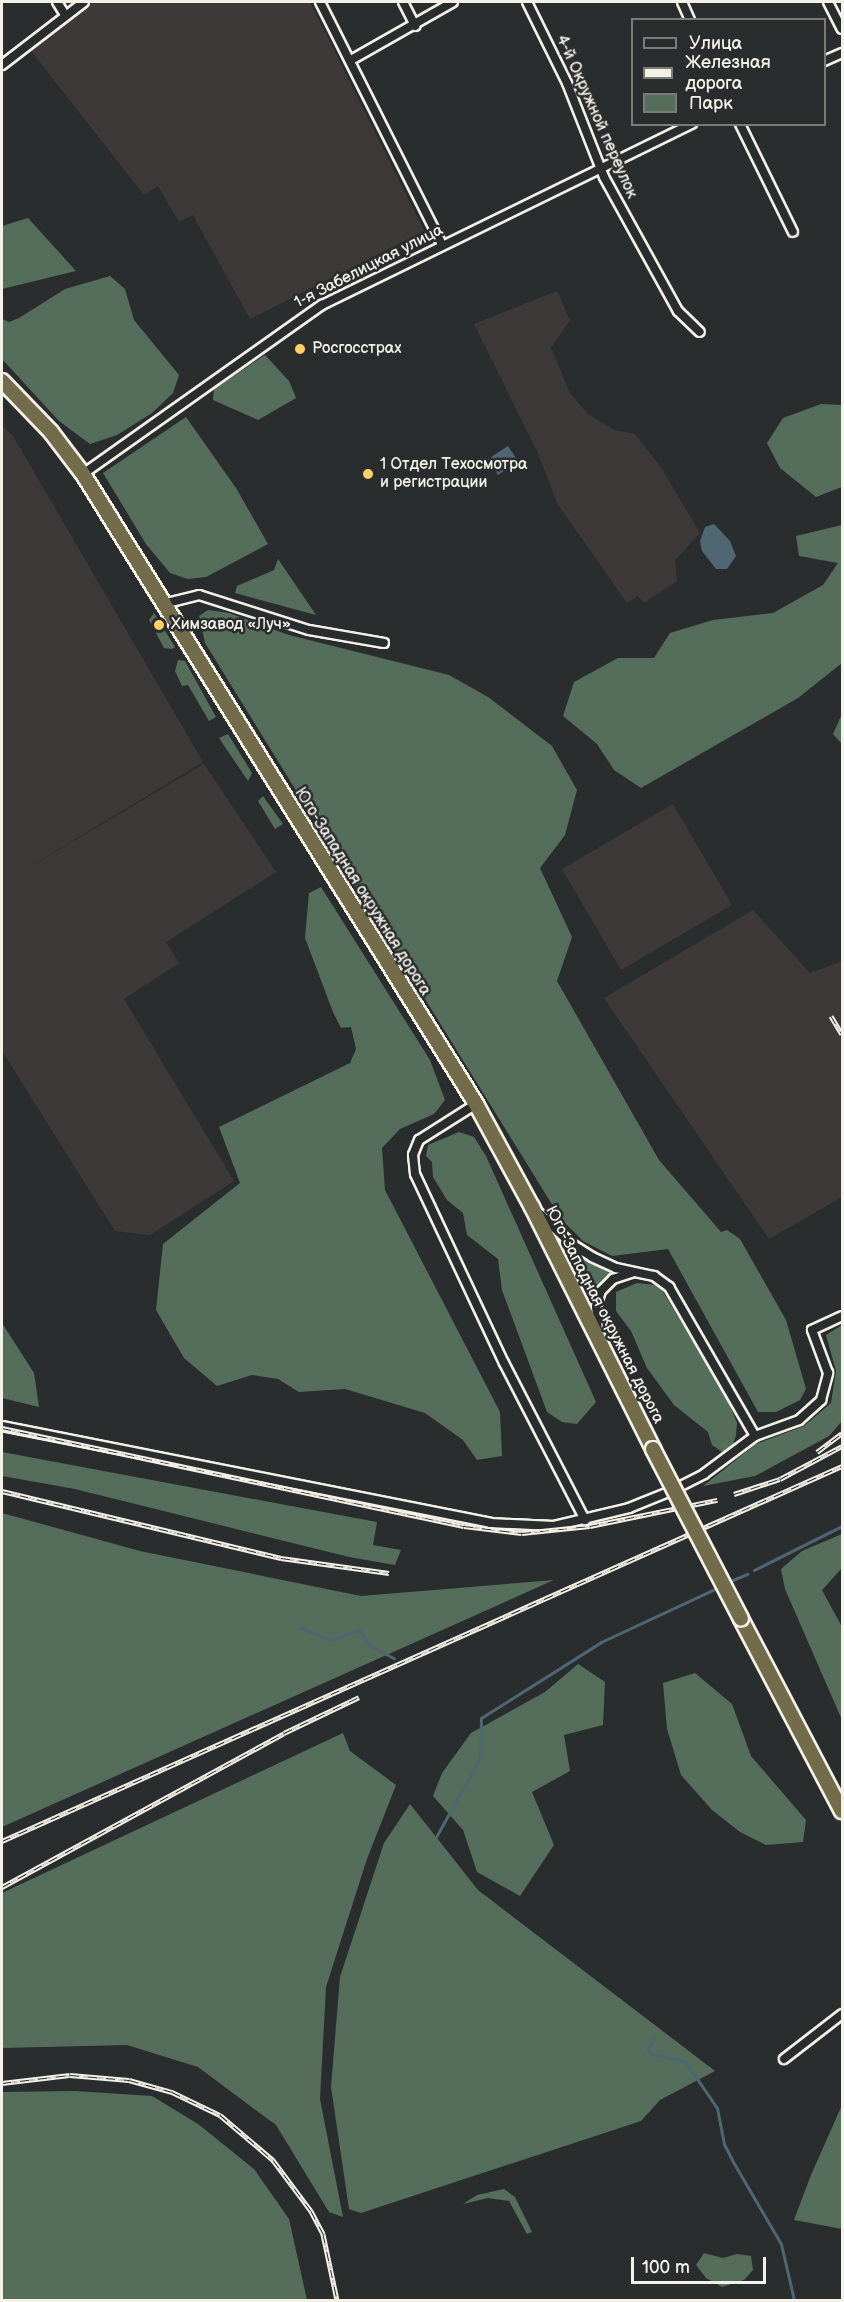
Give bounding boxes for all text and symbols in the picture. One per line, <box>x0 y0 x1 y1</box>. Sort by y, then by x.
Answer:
legend <box>631 18 826 126</box>
street label: 4-й Окружной переулок <box>551 32 641 202</box>
text: Улица <box>689 33 742 54</box>
text: Железная дорога <box>685 52 771 94</box>
text: Парк <box>689 93 733 114</box>
street label: 1-я Забелицкая улица <box>291 221 447 313</box>
place label: Росгосстрах <box>312 339 401 359</box>
marker: Росгосстрах <box>293 342 307 356</box>
place label: 1 Отдел Техосмотра и регистрации <box>380 455 527 493</box>
marker: 1 Отдел Техосмотра и регистрации <box>361 467 375 481</box>
place label: Химзавод «Луч» <box>171 615 291 635</box>
marker: Химзавод «Луч» <box>152 618 166 632</box>
street label: Юго-Западная окружная дорога <box>290 784 434 1000</box>
street label: Юго-Западная окружная дорога <box>541 1203 667 1427</box>
scale bar <box>634 2245 769 2283</box>
text: 100 m <box>642 2257 690 2278</box>

